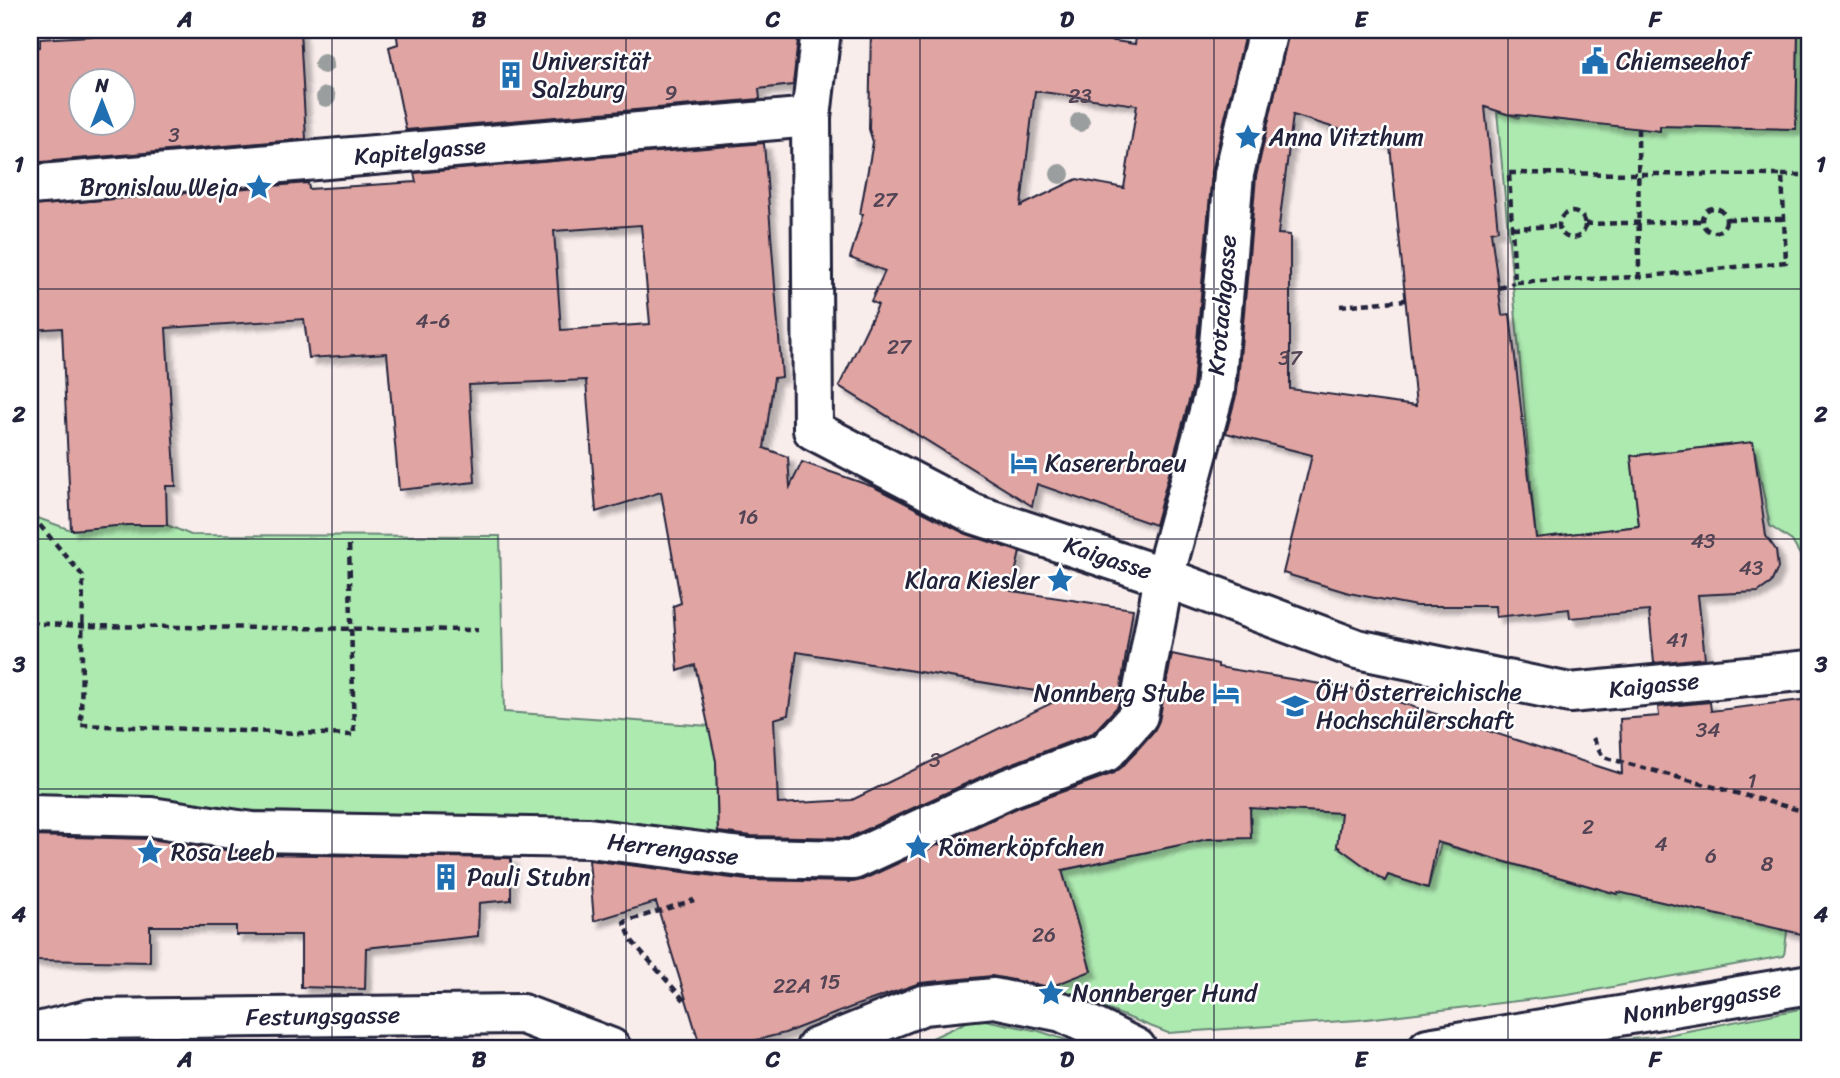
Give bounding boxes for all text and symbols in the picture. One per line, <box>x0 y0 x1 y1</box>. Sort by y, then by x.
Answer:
text: A <box>176 0 193 40</box>
text: B <box>472 0 487 40</box>
text: C <box>765 0 781 40</box>
text: D <box>1060 0 1075 40</box>
text: E <box>1355 0 1370 40</box>
text: F <box>1648 0 1663 40</box>
place label: Universität Salzburg <box>532 40 652 110</box>
place label: Chiemseehof <box>1616 40 1752 82</box>
public building icon: Chiemseehof <box>1580 46 1610 76</box>
building icon: Universität Salzburg <box>496 60 526 90</box>
north arrow <box>66 66 136 136</box>
text: N <box>94 69 109 102</box>
house number: 9 <box>665 74 678 112</box>
house number: 23 <box>1068 77 1092 115</box>
house number: 3 <box>168 116 180 154</box>
place label: Anna Vitzthum <box>1268 116 1424 158</box>
place icon: Anna Vitzthum <box>1233 122 1263 152</box>
street label: Kapitelgasse <box>352 124 488 178</box>
text: 1 <box>14 144 24 185</box>
text: 1 <box>1816 144 1826 185</box>
place label: Bronislaw Weja <box>80 166 239 208</box>
place icon: Bronislaw Weja <box>244 172 274 202</box>
house number: 27 <box>873 181 899 219</box>
street label: Krotachgasse <box>1195 233 1249 377</box>
house number: 4-6 <box>416 302 450 340</box>
house number: 27 <box>887 328 913 366</box>
house number: 37 <box>1278 339 1304 377</box>
text: 2 <box>11 394 26 435</box>
text: 2 <box>1813 394 1828 435</box>
place label: Kasererbraeu <box>1045 442 1187 484</box>
hotel icon: Kasererbraeu <box>1009 448 1039 478</box>
house number: 16 <box>738 498 758 536</box>
house number: 43 <box>1691 522 1716 560</box>
street label: Kaigasse <box>1058 524 1158 592</box>
house number: 43 <box>1739 549 1764 587</box>
place label: Klara Kiesler <box>905 559 1041 601</box>
place icon: Klara Kiesler <box>1045 565 1075 595</box>
house number: 41 <box>1666 621 1688 659</box>
text: 3 <box>12 644 26 685</box>
text: 3 <box>1814 644 1828 685</box>
street label: Kaigasse <box>1607 659 1701 711</box>
place label: ÖH Österreichische Hochschülerschaft <box>1316 671 1522 741</box>
place label: Nonnberg Stube <box>1034 672 1205 714</box>
hotel icon: Nonnberg Stube <box>1211 678 1241 708</box>
school or university icon: ÖH Österreichische Hochschülerschaft <box>1280 691 1310 721</box>
house number: 34 <box>1696 711 1720 749</box>
house number: 3 <box>929 741 941 779</box>
house number: 1 <box>1747 762 1757 800</box>
house number: 2 <box>1582 808 1594 846</box>
street label: Herrengasse <box>605 820 741 878</box>
house number: 4 <box>1654 825 1668 863</box>
place label: Römerköpfchen <box>939 826 1104 868</box>
place label: Rosa Leeb <box>171 831 275 873</box>
place icon: Römerköpfchen <box>903 832 933 862</box>
place icon: Rosa Leeb <box>135 837 165 867</box>
house number: 6 <box>1705 837 1717 875</box>
house number: 8 <box>1761 845 1774 883</box>
place label: Pauli Stubn <box>467 856 590 898</box>
building icon: Pauli Stubn <box>431 862 461 892</box>
text: 4 <box>11 894 27 935</box>
text: 4 <box>1813 894 1829 935</box>
house number: 26 <box>1032 916 1056 954</box>
house number: 15 <box>819 963 841 1001</box>
house number: 22A <box>773 967 811 1005</box>
street label: Nonnberggasse <box>1619 967 1785 1037</box>
place label: Nonnberger Hund <box>1072 972 1258 1014</box>
place icon: Nonnberger Hund <box>1036 978 1066 1008</box>
street label: Festungsgasse <box>245 994 401 1038</box>
text: A <box>176 1039 193 1078</box>
text: B <box>472 1039 487 1078</box>
text: C <box>765 1039 781 1078</box>
text: D <box>1060 1039 1075 1078</box>
text: E <box>1355 1039 1370 1078</box>
text: F <box>1648 1039 1663 1078</box>

